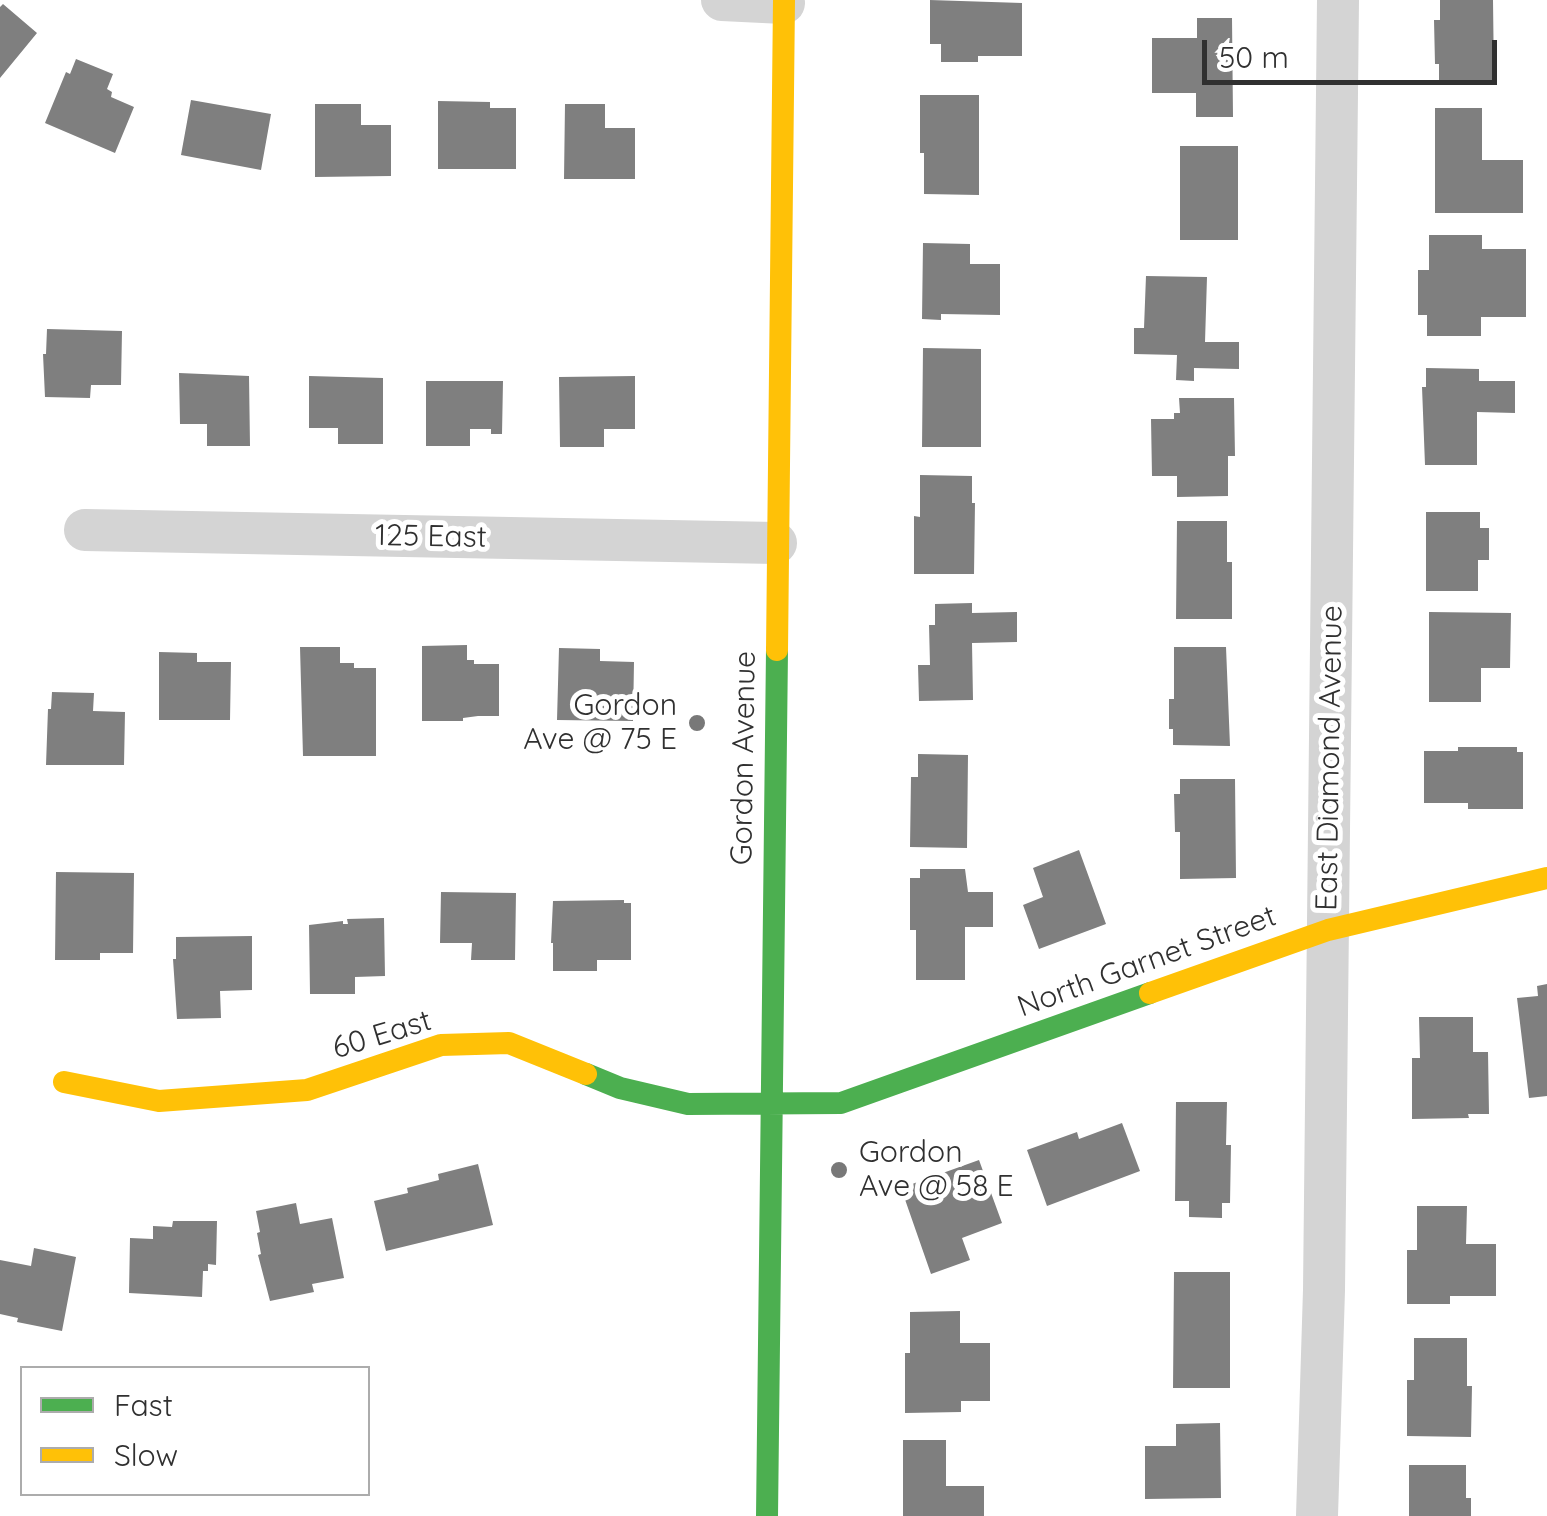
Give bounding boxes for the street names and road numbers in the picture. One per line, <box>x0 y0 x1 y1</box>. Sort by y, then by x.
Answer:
street label: 125 East <box>375 518 487 556</box>
street label: East Diamond Avenue <box>1309 605 1351 911</box>
street label: Gordon Avenue <box>724 651 764 865</box>
street label: North Garnet Street <box>1013 898 1281 1026</box>
street label: 60 East <box>328 1003 436 1067</box>

